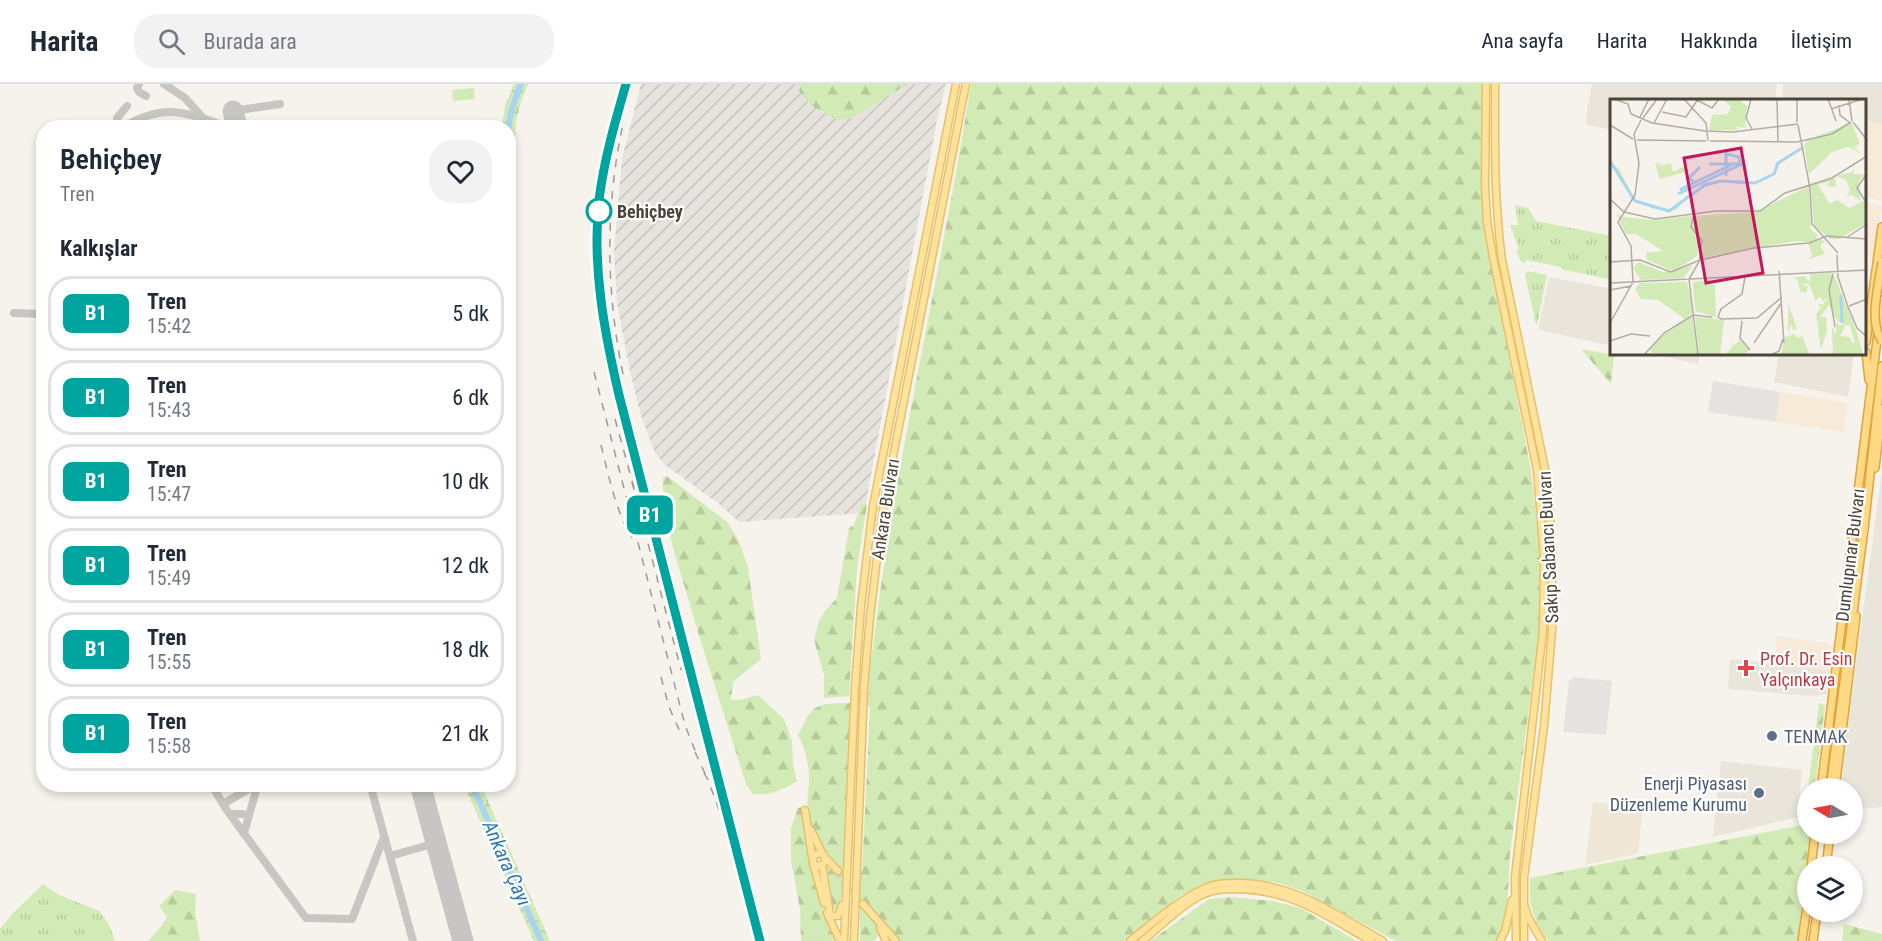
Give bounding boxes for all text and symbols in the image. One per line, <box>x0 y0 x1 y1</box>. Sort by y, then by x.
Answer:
search box <box>134 14 554 68</box>
text: Harita <box>30 25 98 58</box>
icon: search <box>155 25 188 58</box>
text: Burada ara <box>203 29 297 54</box>
text: Ana sayfa <box>1481 29 1564 53</box>
text: Harita <box>1597 29 1647 53</box>
text: Hakkında <box>1680 29 1758 53</box>
text: İletişim <box>1791 29 1852 53</box>
inset map <box>1610 99 1867 356</box>
button: heart <box>429 140 492 203</box>
text: Behiçbey <box>60 143 162 176</box>
text: Tren <box>60 182 95 206</box>
marker: Behiçbey <box>586 198 612 224</box>
place label: Behiçbey <box>617 201 683 222</box>
text: Kalkışlar <box>60 236 138 261</box>
text: Tren <box>147 289 187 314</box>
text: B1 <box>85 301 107 325</box>
text: 5 dk <box>452 301 489 326</box>
text: 15:42 <box>147 314 191 338</box>
text: Tren <box>147 373 187 398</box>
text: B1 <box>85 385 107 409</box>
text: 6 dk <box>452 385 489 410</box>
text: 15:43 <box>147 398 191 422</box>
text: Tren <box>147 457 187 482</box>
street label: Ankara Bulvarı <box>867 457 903 561</box>
text: B1 <box>85 469 107 493</box>
text: 10 dk <box>441 469 489 494</box>
street label: Sakıp Sabancı Bulvarı <box>1534 470 1562 624</box>
text: 15:47 <box>147 482 191 506</box>
street label: Dumlupınar Bulvarı <box>1831 487 1869 623</box>
line badge: B1 <box>623 496 677 534</box>
text: B1 <box>639 503 661 527</box>
text: Tren <box>147 541 187 566</box>
text: B1 <box>85 553 107 577</box>
text: 12 dk <box>441 553 489 578</box>
text: 15:49 <box>147 566 191 590</box>
text: Tren <box>147 625 187 650</box>
text: B1 <box>85 637 107 661</box>
text: 18 dk <box>441 637 489 662</box>
place label: Prof. Dr. Esin Yalçınkaya <box>1760 648 1852 690</box>
text: 15:55 <box>147 650 191 674</box>
marker: Prof. Dr. Esin Yalçınkaya <box>1737 659 1755 677</box>
text: Tren <box>147 709 187 734</box>
text: B1 <box>85 721 107 745</box>
text: 21 dk <box>441 721 489 746</box>
place label: TENMAK <box>1784 726 1848 747</box>
marker: TENMAK <box>1765 729 1779 743</box>
text: 15:58 <box>147 734 191 758</box>
place label: Enerji Piyasası Düzenleme Kurumu <box>1610 773 1747 815</box>
north arrow <box>1797 778 1863 844</box>
map controls <box>1797 778 1863 922</box>
marker: Enerji Piyasası Düzenleme Kurumu <box>1752 786 1766 800</box>
water label: Ankara Çayı <box>477 816 536 909</box>
button: layers <box>1797 856 1863 922</box>

